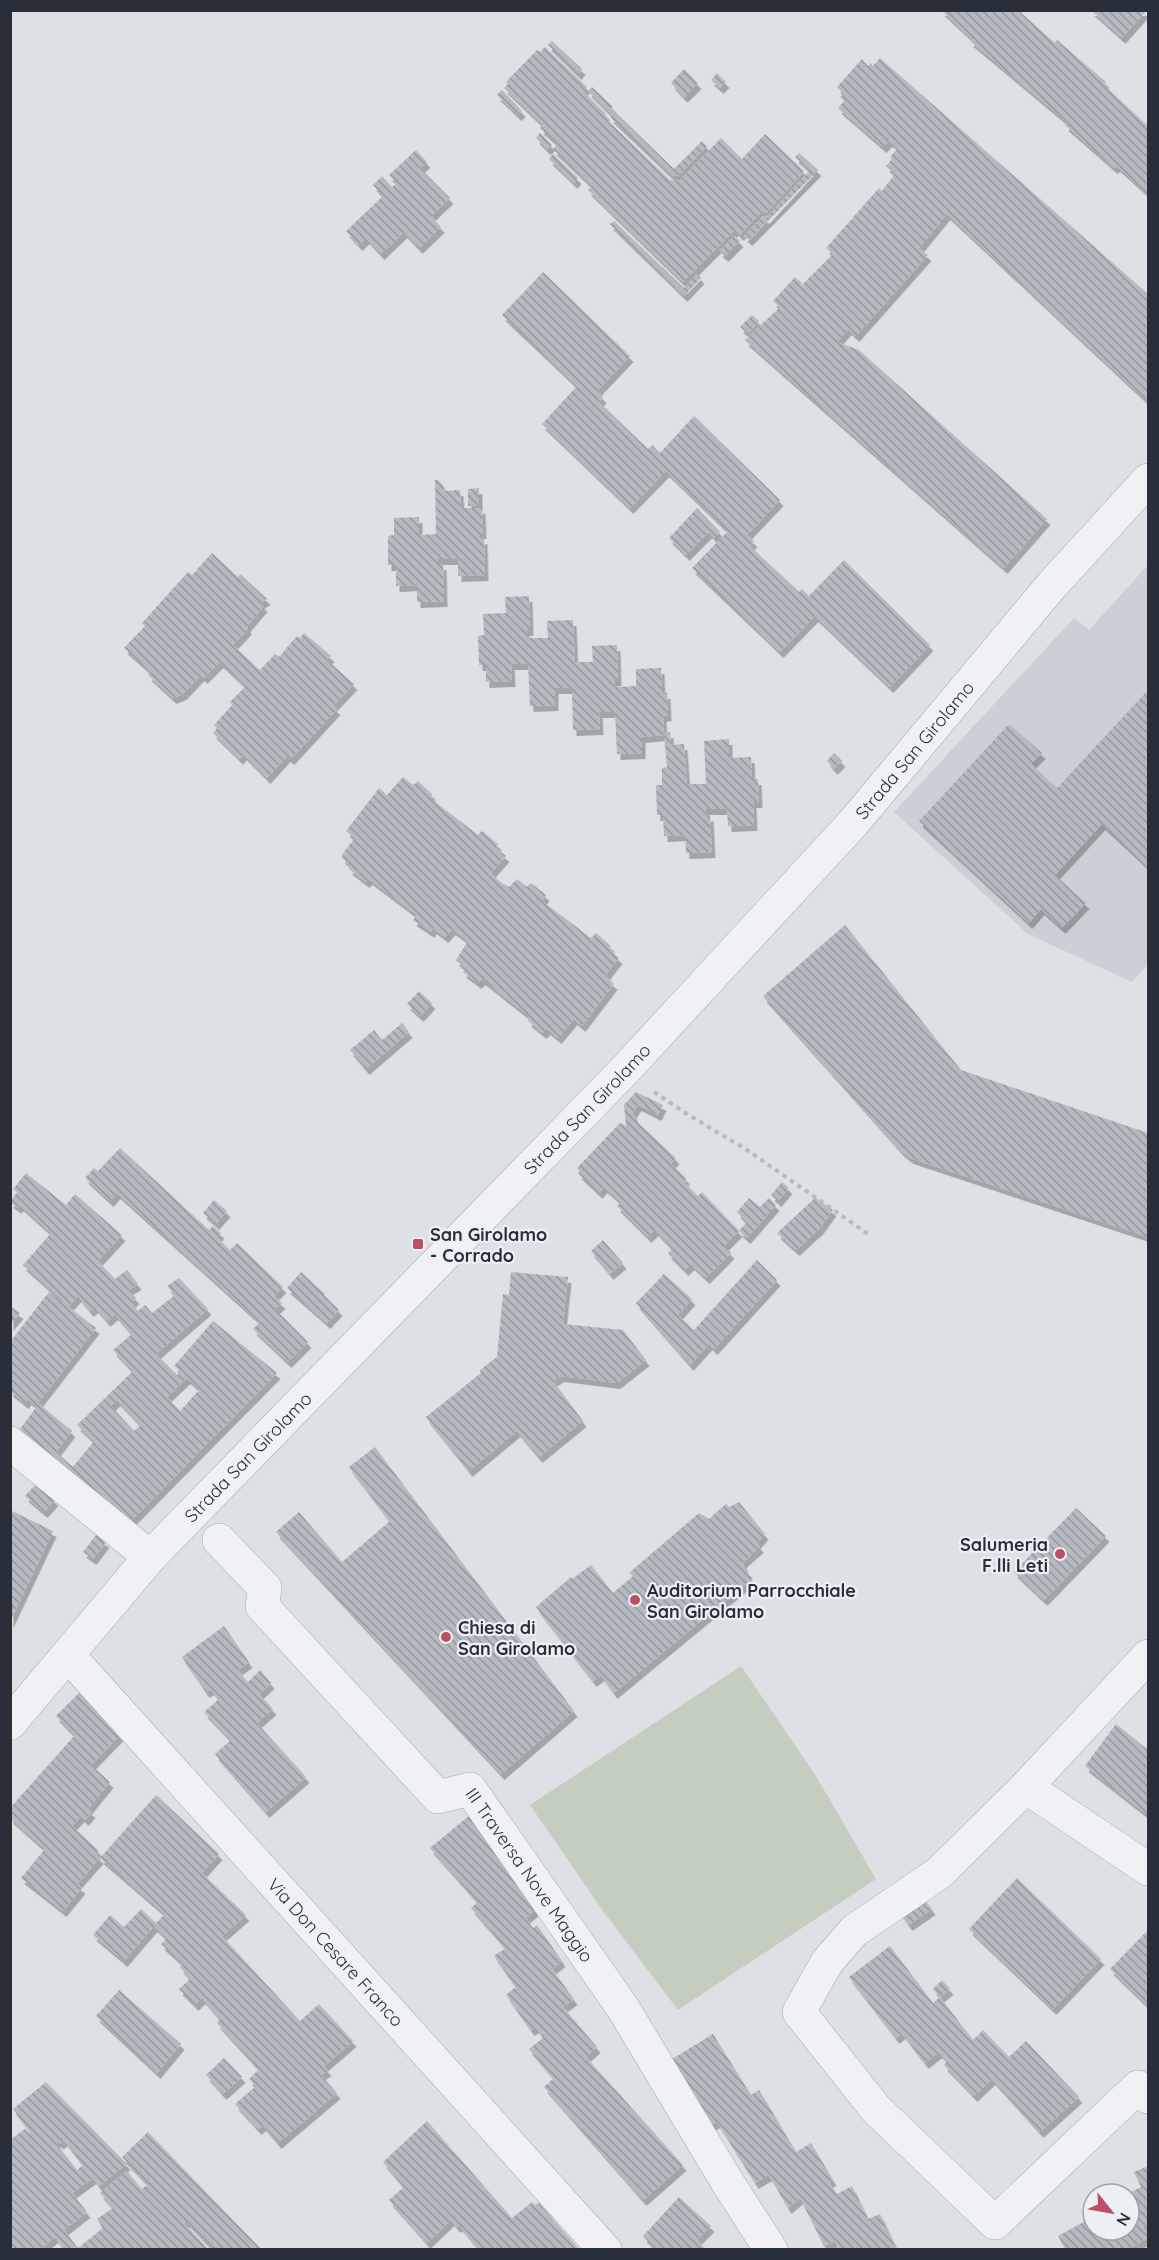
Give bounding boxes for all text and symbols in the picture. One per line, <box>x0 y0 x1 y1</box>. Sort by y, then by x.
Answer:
street label: Strada San Girolamo <box>850 676 979 824</box>
street label: Strada San Girolamo <box>518 1039 655 1179</box>
place label: San Girolamo - Corrado <box>430 1223 547 1267</box>
marker: San Girolamo - Corrado <box>411 1237 425 1251</box>
street label: Strada San Girolamo <box>179 1387 316 1527</box>
place label: Salumeria F.lli Leti <box>960 1533 1048 1577</box>
marker: Salumeria F.lli Leti <box>1053 1547 1067 1561</box>
place label: Auditorium Parrocchiale San Girolamo <box>647 1579 856 1623</box>
marker: Auditorium Parrocchiale San Girolamo <box>628 1593 642 1607</box>
place label: Chiesa di San Girolamo <box>458 1616 575 1660</box>
marker: Chiesa di San Girolamo <box>439 1630 453 1644</box>
street label: III Traversa Nove Maggio <box>461 1783 599 1967</box>
street label: Via Don Cesare Franco <box>263 1873 409 2031</box>
north arrow <box>1081 2182 1141 2242</box>
text: N <box>1112 2210 1135 2230</box>

